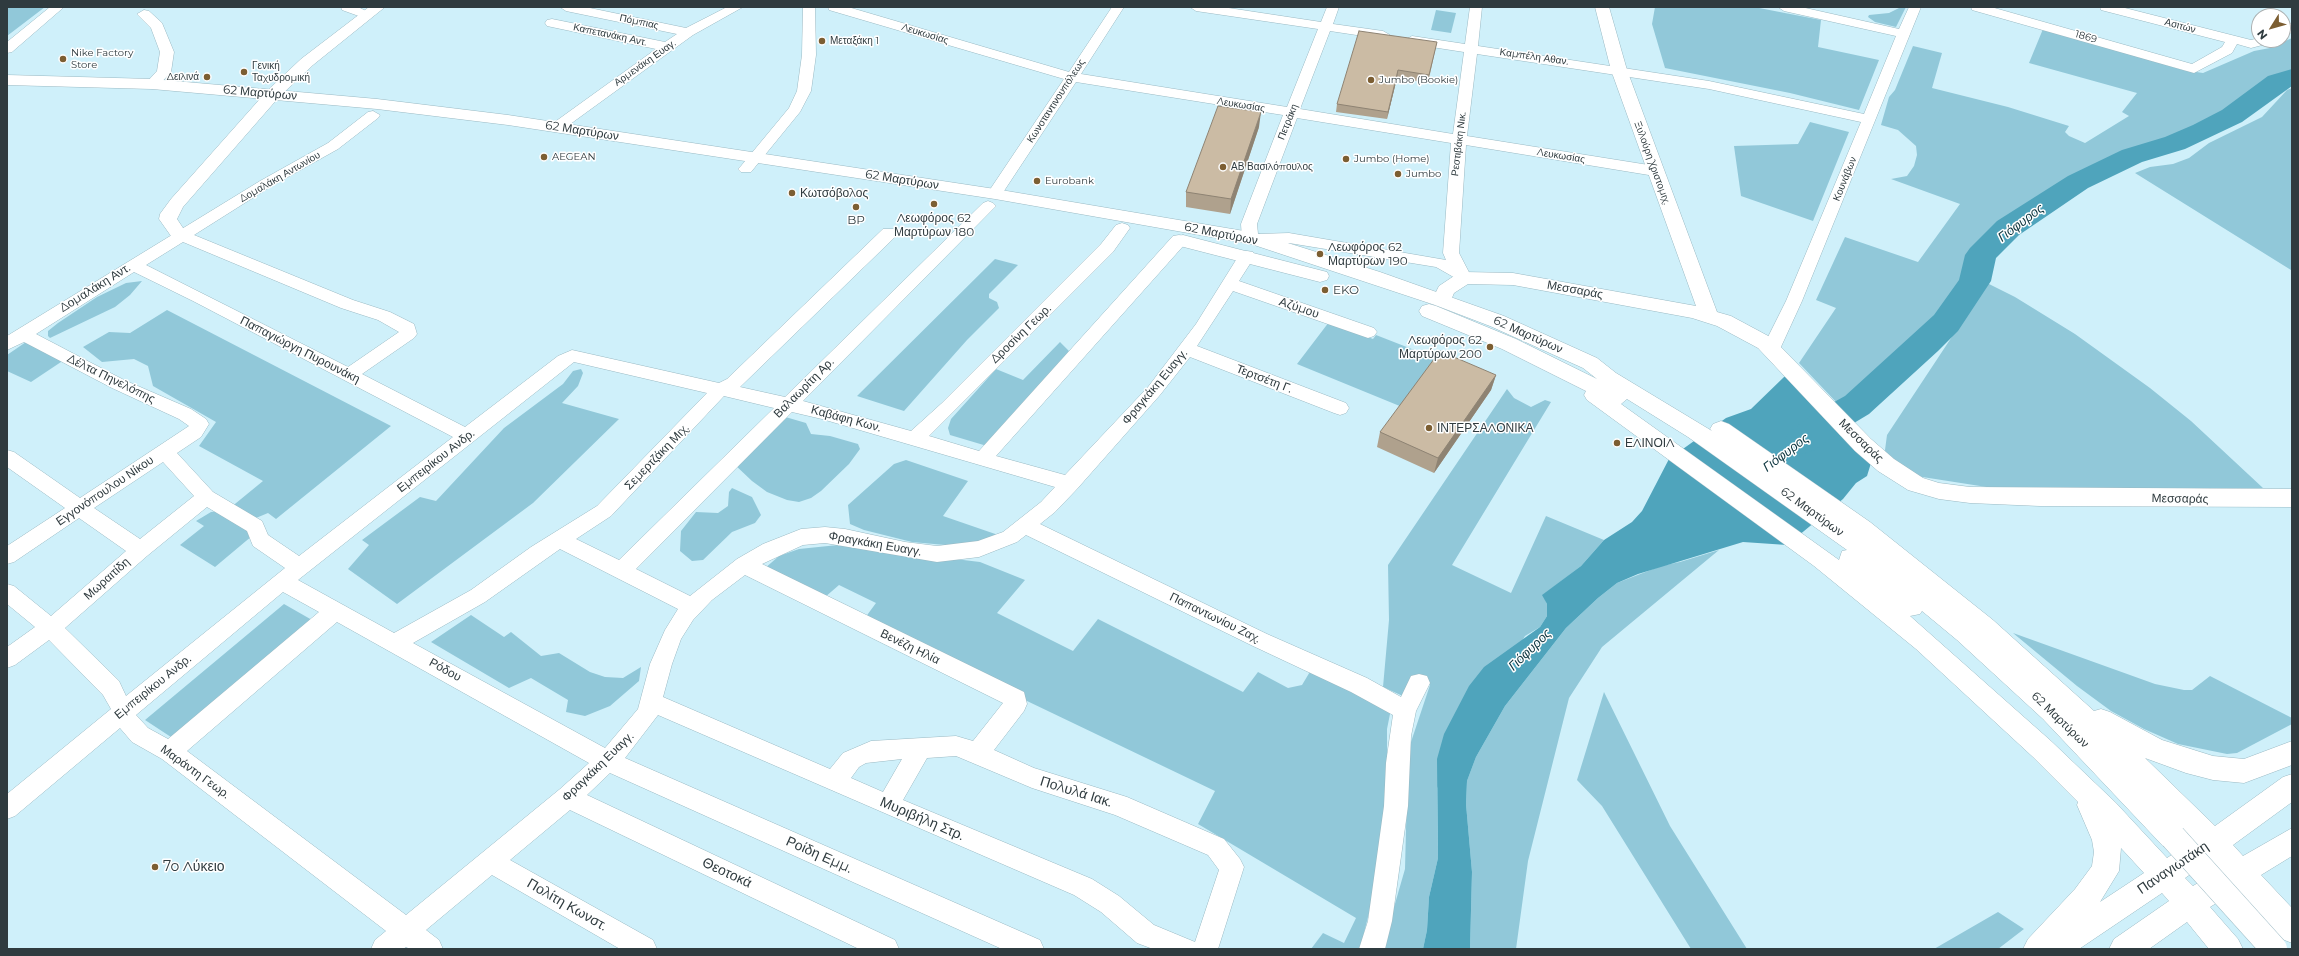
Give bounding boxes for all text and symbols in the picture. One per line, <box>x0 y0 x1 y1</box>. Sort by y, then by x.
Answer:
north arrow <box>2251 8 2291 48</box>
street label: Πόμπιας <box>618 12 660 32</box>
street label: Ασιτών <box>2163 16 2197 36</box>
street label: Καπετανάκη Αντ. <box>572 21 648 49</box>
street label: Λευκωσίας <box>900 21 950 47</box>
text: N <box>2254 27 2270 42</box>
street label: 1869 <box>2074 28 2098 46</box>
place label: Μεταξάκη 1 <box>830 35 879 47</box>
marker: Μεταξάκη 1 <box>817 36 827 46</box>
street label: Αρμενάκη Ευαγ. <box>612 37 678 89</box>
street label: Καμπέλη Αθαν. <box>1499 46 1569 68</box>
place label: Nike Factory Store <box>71 47 133 70</box>
marker: Nike Factory Store <box>58 54 68 64</box>
street label: Κωνσταντινουπόλεως <box>1024 57 1088 145</box>
place label: Γενική Ταχυδρομική <box>252 60 310 84</box>
marker: Γενική Ταχυδρομική <box>239 67 249 77</box>
place label: Δειλινά <box>167 71 199 83</box>
marker: Δειλινά <box>202 72 212 82</box>
place label: Jumbo (Bookie) <box>1379 74 1458 86</box>
marker: Jumbo (Bookie) <box>1366 75 1376 85</box>
street label: 62 Μαρτύρων <box>222 83 298 103</box>
street label: Λευκωσίας <box>1216 95 1266 115</box>
street label: Πετράκη <box>1275 102 1301 142</box>
street label: Ρεστιβάκη Νικ. <box>1449 111 1469 177</box>
street label: 62 Μαρτύρων <box>544 118 620 144</box>
street label: Ξυλούρη Χριστομιχ. <box>1631 120 1673 206</box>
street label: Λευκωσίας <box>1536 146 1586 166</box>
street label: Δομαλάκη Αντωνίου <box>238 149 322 205</box>
place label: AEGEAN <box>552 151 596 163</box>
marker: AEGEAN <box>539 152 549 162</box>
place label: Jumbo (Home) <box>1354 153 1430 165</box>
marker: Jumbo (Home) <box>1341 154 1351 164</box>
street label: Κουνάβων <box>1831 155 1859 203</box>
place label: ΑΒ Βασιλόπουλος <box>1231 161 1313 173</box>
marker: ΑΒ Βασιλόπουλος <box>1218 162 1228 172</box>
street label: 62 Μαρτύρων <box>864 167 940 193</box>
place label: Jumbo <box>1406 168 1441 180</box>
marker: Jumbo <box>1393 169 1403 179</box>
place label: Eurobank <box>1045 175 1094 187</box>
marker: Eurobank <box>1032 176 1042 186</box>
place label: Κωτσόβολος <box>800 186 868 200</box>
marker: Κωτσόβολος <box>787 188 797 198</box>
marker: Λεωφόρος 62 Μαρτύρων 180 <box>929 199 939 209</box>
water label: Γιόφυρος <box>1995 201 2047 245</box>
marker: BP <box>851 202 861 212</box>
place label: Λεωφόρος 62 Μαρτύρων 180 <box>894 211 974 239</box>
place label: BP <box>847 213 865 227</box>
street label: 62 Μαρτύρων <box>1183 220 1259 248</box>
place label: Λεωφόρος 62 Μαρτύρων 190 <box>1328 240 1408 268</box>
marker: Λεωφόρος 62 Μαρτύρων 190 <box>1315 249 1325 259</box>
street label: Δομαλάκη Αντ. <box>57 261 133 315</box>
street label: Μεσσαράς <box>1546 278 1604 302</box>
place label: EKO <box>1333 283 1359 297</box>
marker: EKO <box>1320 285 1330 295</box>
street label: Αζύμου <box>1277 294 1321 322</box>
street label: Δροσίνη Γεωρ. <box>988 301 1054 367</box>
street label: Παπαγιώργη Πυρουνάκη <box>238 313 362 387</box>
street label: 62 Μαρτύρων <box>1491 313 1565 357</box>
place label: Λεωφόρος 62 Μαρτύρων 200 <box>1399 333 1482 361</box>
marker: Λεωφόρος 62 Μαρτύρων 200 <box>1485 342 1495 352</box>
street label: Φραγκάκη Ευαγγ. <box>1119 346 1191 428</box>
street label: Δέλτα Πηνελόπης <box>65 351 157 407</box>
street label: Βαλαωρίτη Αρ. <box>771 355 837 421</box>
street label: Τερτσέτη Γ. <box>1234 362 1294 396</box>
street label: Καβάφη Κων. <box>809 403 883 435</box>
street label: Μεσσαράς <box>1836 416 1886 466</box>
street label: Σεμερτζάκη Μιχ. <box>622 421 692 493</box>
place label: ΙΝΤΕΡΣΑΛΟΝΙΚΑ <box>1437 421 1533 435</box>
marker: ΙΝΤΕΡΣΑΛΟΝΙΚΑ <box>1424 423 1434 433</box>
street label: Εμπειρίκου Ανδρ. <box>394 426 478 496</box>
water label: Γιόφυρος <box>1760 431 1812 475</box>
place label: ΕΛΙΝΟΙΛ <box>1625 436 1674 450</box>
marker: ΕΛΙΝΟΙΛ <box>1612 438 1622 448</box>
street label: Εγγονόπουλου Νίκου <box>53 453 157 529</box>
street label: 62 Μαρτύρων <box>1778 484 1846 540</box>
street label: Μεσσαράς <box>2152 491 2208 507</box>
street label: Φραγκάκη Ευαγγ. <box>827 529 923 559</box>
street label: Μωραιτίδη <box>81 555 133 603</box>
street label: Παπαντωνίου Ζαχ. <box>1167 590 1263 646</box>
street label: Βενέζη Ηλία <box>878 626 942 668</box>
water label: Γιόφυρος <box>1505 626 1555 674</box>
street label: Εμπειρίκου Ανδρ. <box>112 652 194 722</box>
street label: Ρόδου <box>426 655 464 685</box>
street label: 62 Μαρτύρων <box>2028 689 2092 751</box>
street label: Φραγκάκη Ευαγγ. <box>559 729 637 805</box>
street label: Μαράντη Γεωρ. <box>158 742 232 802</box>
street label: Πολυλά Ιακ. <box>1038 773 1114 811</box>
street label: Μυριβήλη Στρ. <box>877 794 967 844</box>
street label: Ροίδη Εμμ. <box>783 833 855 877</box>
street label: Παναγιωτάκη <box>2134 838 2212 898</box>
street label: Θεοτοκά <box>700 854 754 892</box>
place label: 7o Λύκειο <box>163 859 225 875</box>
marker: 7o Λύκειο <box>150 862 160 872</box>
street label: Πολίτη Κωνστ. <box>524 875 610 935</box>

